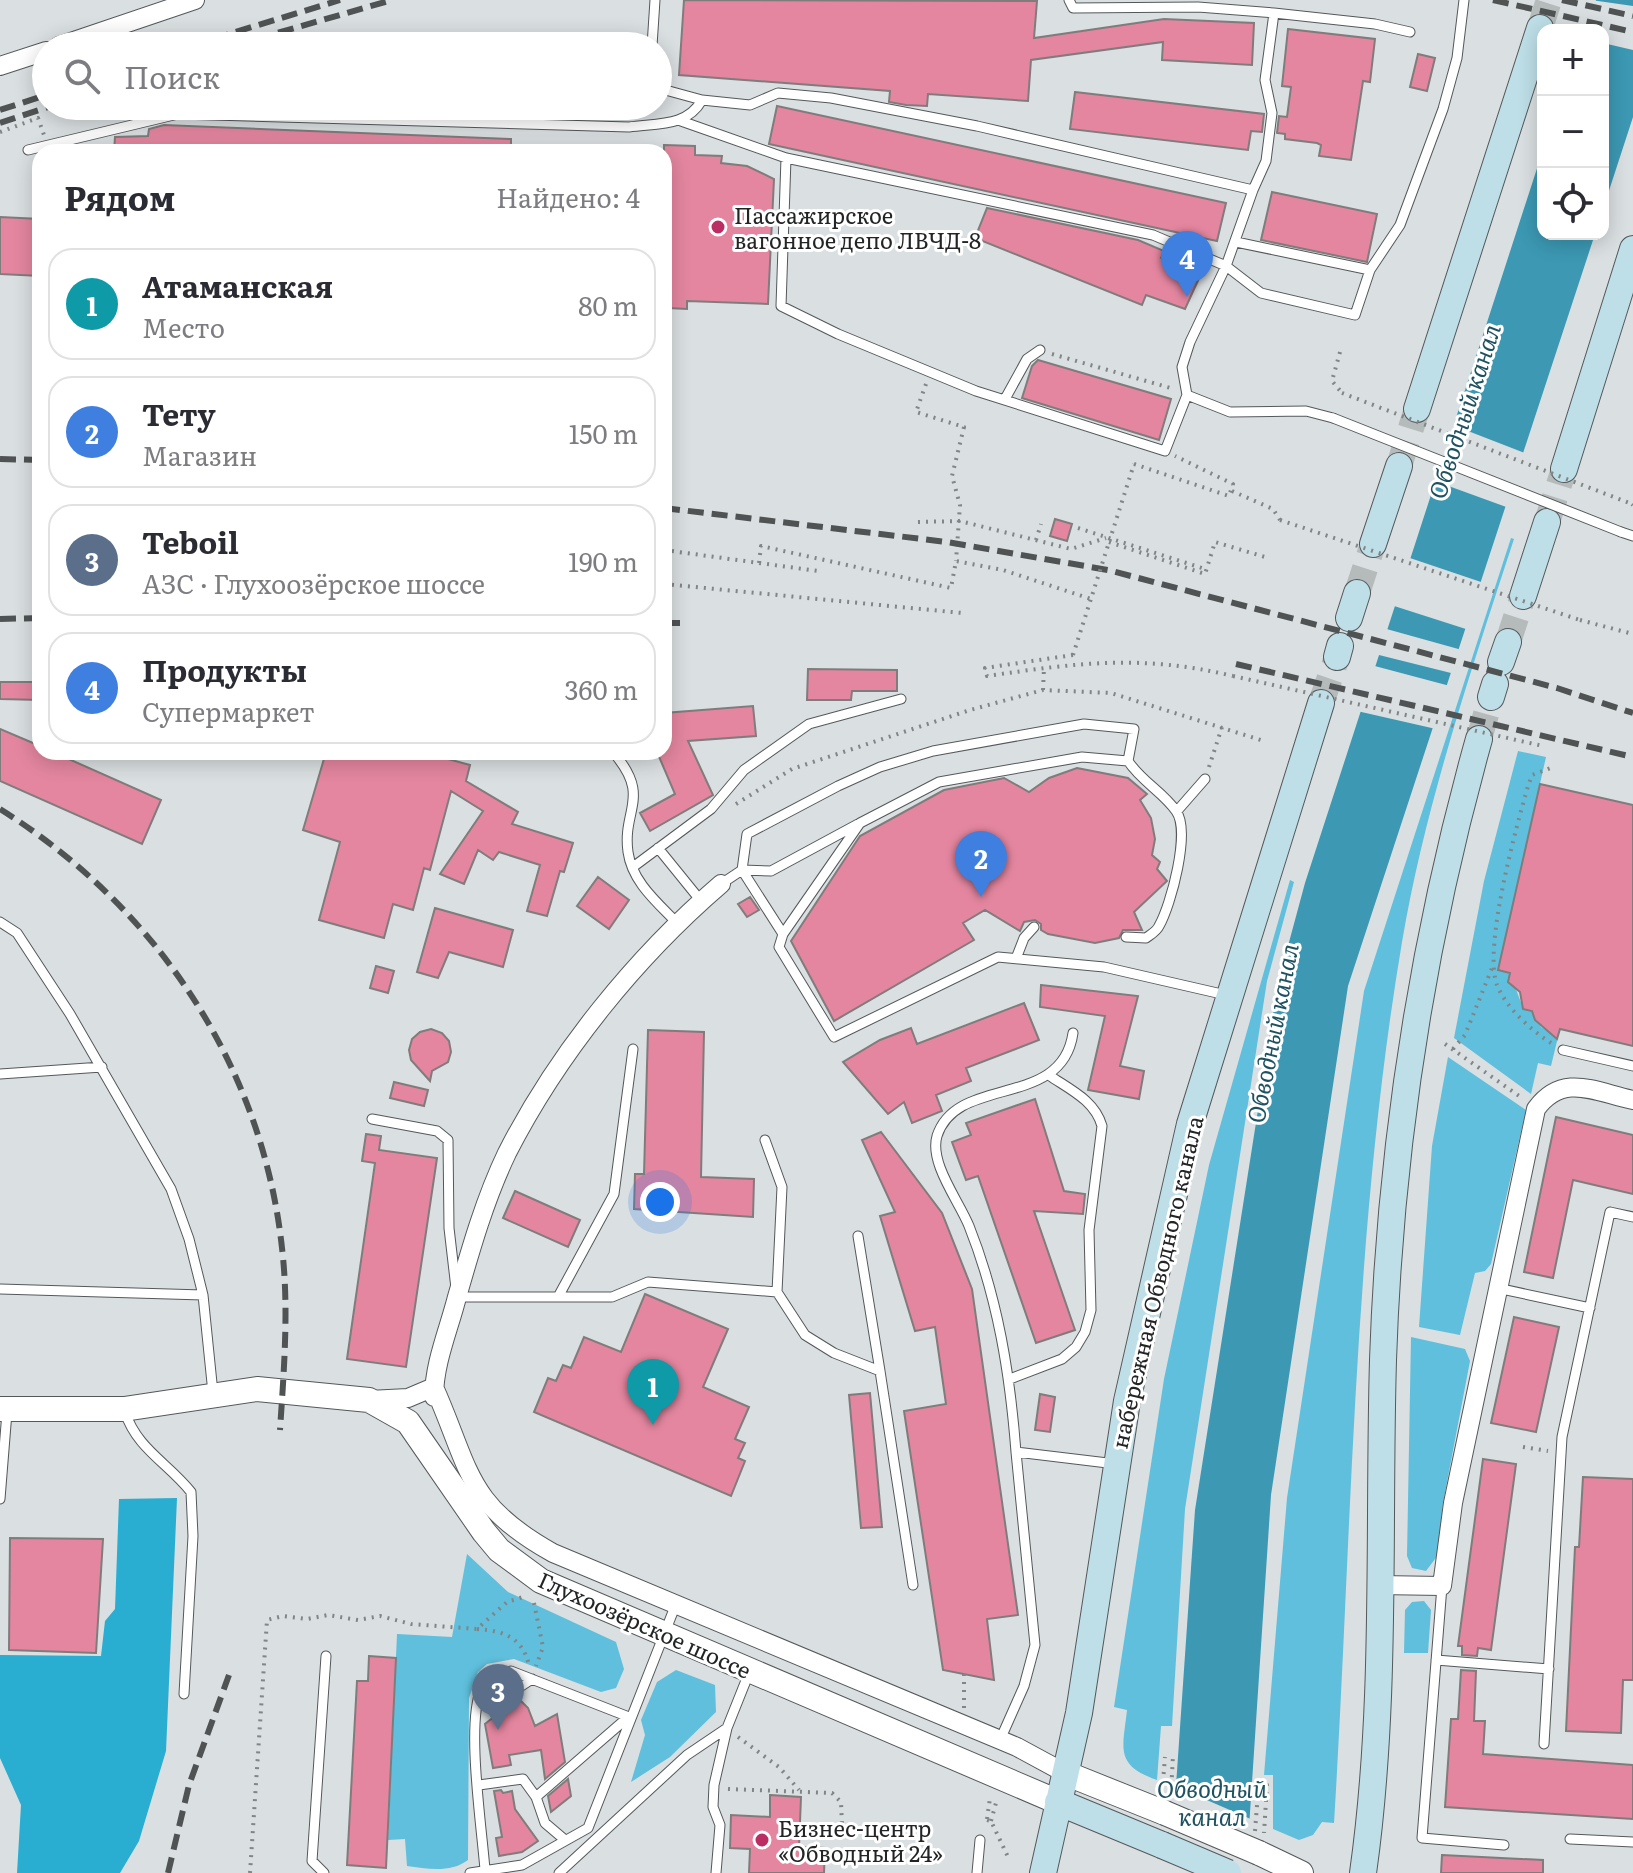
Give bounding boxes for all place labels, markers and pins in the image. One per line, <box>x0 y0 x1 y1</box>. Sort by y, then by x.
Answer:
place label: Пассажирское вагонное депо ЛВЧД-8 <box>734 198 981 256</box>
marker: Пассажирское вагонное депо ЛВЧД-8 <box>709 218 727 236</box>
pin: 4 <box>1161 231 1213 297</box>
pin: 2 <box>955 831 1007 897</box>
pin: 1 <box>627 1359 679 1425</box>
pin: 3 <box>472 1664 524 1730</box>
place label: Бизнес-центр «Обводный 24» <box>778 1811 943 1869</box>
marker: Бизнес-центр «Обводный 24» <box>753 1831 771 1849</box>

